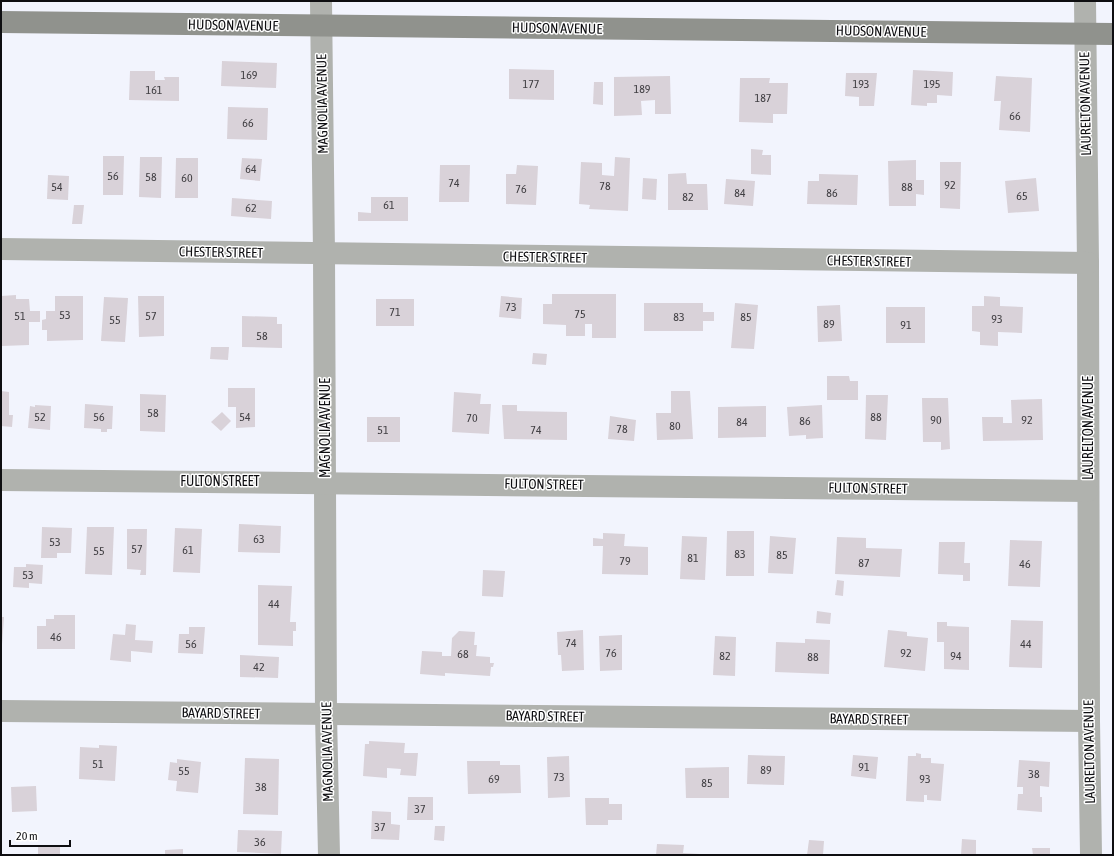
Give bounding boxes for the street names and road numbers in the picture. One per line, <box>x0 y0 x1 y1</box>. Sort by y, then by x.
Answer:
street label: HUDSON AVENUE <box>188 16 278 34</box>
street label: HUDSON AVENUE <box>512 19 602 37</box>
street label: HUDSON AVENUE <box>836 22 926 40</box>
street label: LAURELTON AVENUE <box>1076 52 1094 156</box>
street label: MAGNOLIA AVENUE <box>313 54 331 154</box>
street label: CHESTER STREET <box>179 243 263 261</box>
street label: CHESTER STREET <box>503 248 587 266</box>
street label: CHESTER STREET <box>827 252 911 270</box>
street label: LAURELTON AVENUE <box>1080 376 1096 480</box>
street label: MAGNOLIA AVENUE <box>317 378 333 478</box>
street label: FULTON STREET <box>180 473 260 489</box>
street label: FULTON STREET <box>504 475 584 493</box>
street label: FULTON STREET <box>828 479 908 497</box>
street label: LAURELTON AVENUE <box>1080 700 1098 804</box>
street label: MAGNOLIA AVENUE <box>318 702 336 802</box>
street label: BAYARD STREET <box>181 704 261 722</box>
street label: BAYARD STREET <box>505 707 585 725</box>
street label: BAYARD STREET <box>829 710 909 728</box>

